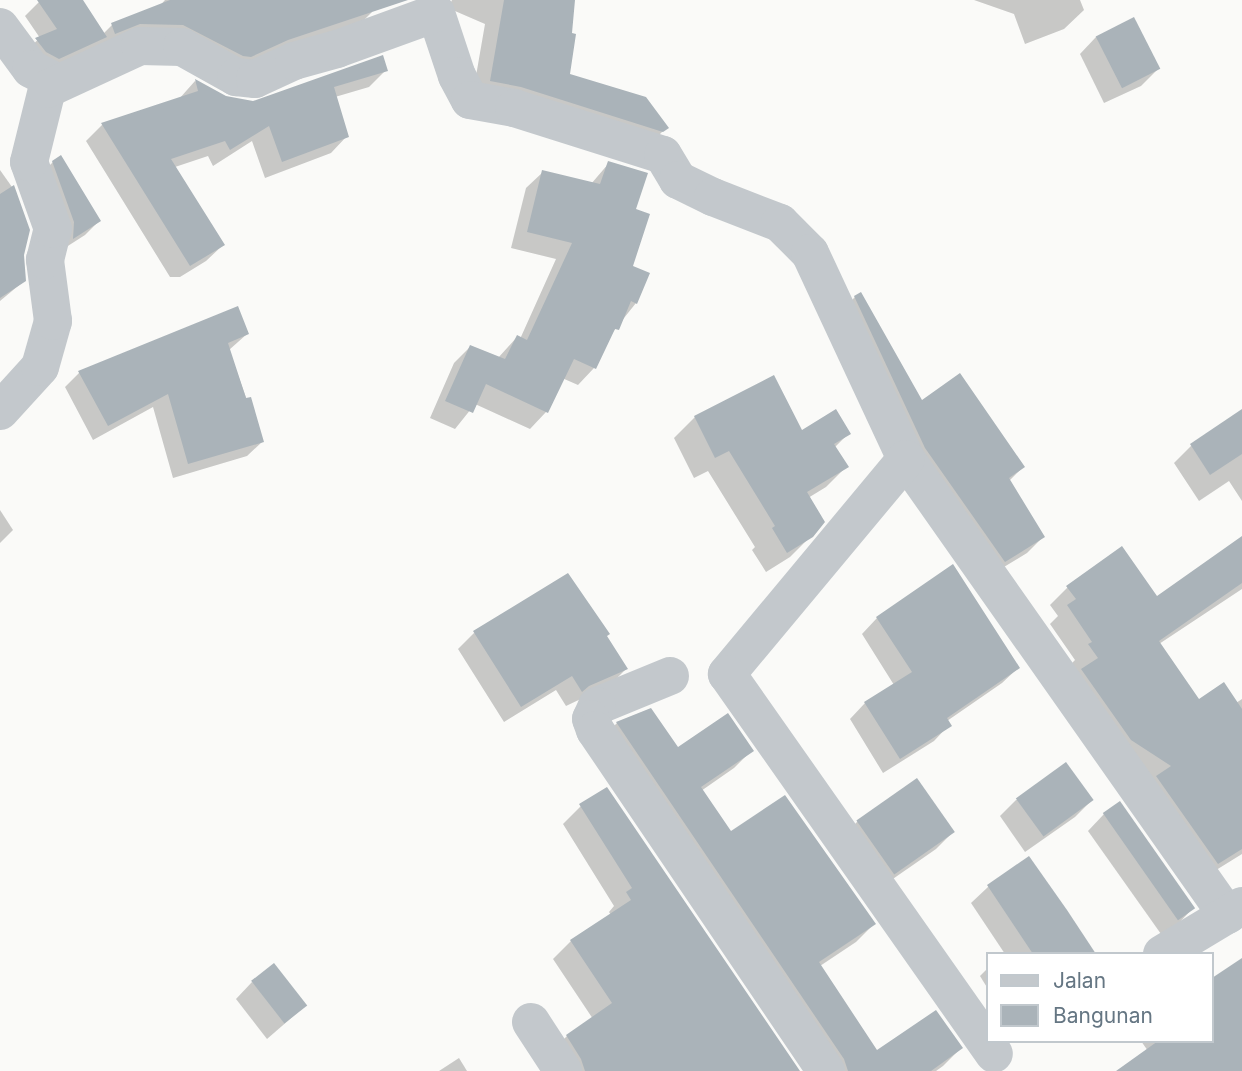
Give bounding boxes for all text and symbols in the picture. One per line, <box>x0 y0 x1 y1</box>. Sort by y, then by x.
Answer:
legend <box>986 952 1214 1043</box>
text: Jalan <box>1053 968 1106 993</box>
text: Bangunan <box>1053 1003 1153 1028</box>

